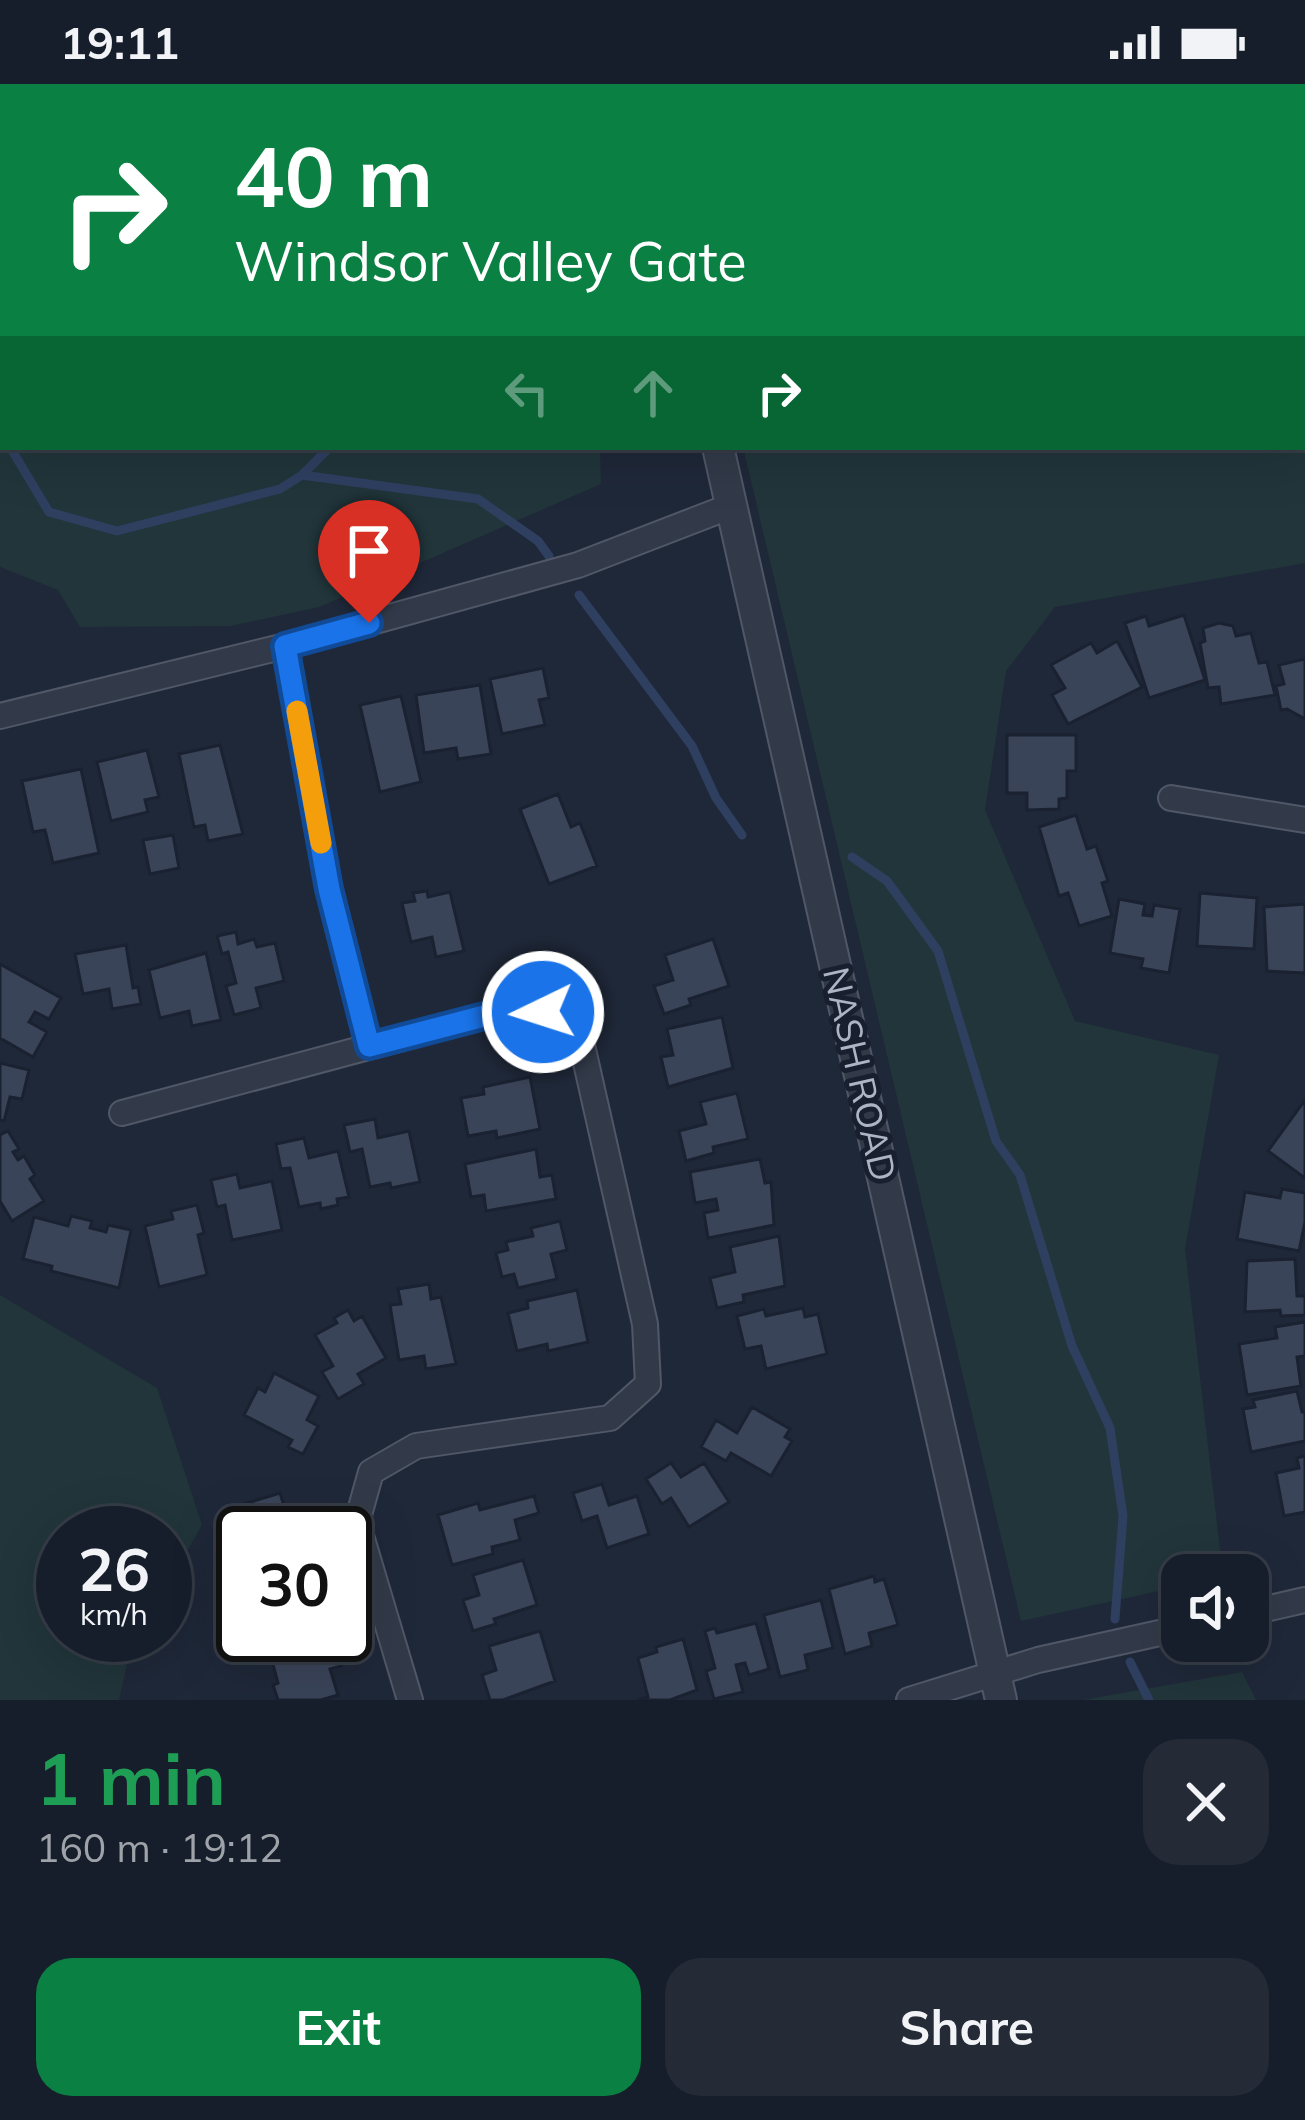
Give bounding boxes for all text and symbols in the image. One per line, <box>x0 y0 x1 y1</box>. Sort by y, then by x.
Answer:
text: 19:11 <box>60 14 179 70</box>
text: 40 m <box>234 123 433 228</box>
icon: right <box>36 132 192 288</box>
text: Windsor Valley Gate <box>234 227 747 295</box>
icon: left <box>494 360 560 426</box>
icon: ahead <box>620 360 686 426</box>
icon: right <box>746 360 812 426</box>
pin <box>318 500 420 623</box>
icon: arrive <box>336 518 402 584</box>
position arrow <box>480 949 606 1075</box>
street label: NASH ROAD <box>814 963 907 1185</box>
speed limit sign: 30 <box>216 1506 372 1662</box>
text: 26 <box>78 1531 150 1606</box>
map controls <box>1161 1554 1269 1662</box>
button: sound <box>1161 1554 1269 1662</box>
text: km/h <box>80 1595 148 1633</box>
text: 1 min <box>36 1733 226 1823</box>
button: close <box>1143 1739 1269 1865</box>
text: 160 m · 19:12 <box>36 1823 282 1872</box>
button: Exit <box>36 1958 641 2096</box>
button: Share <box>665 1958 1269 2096</box>

